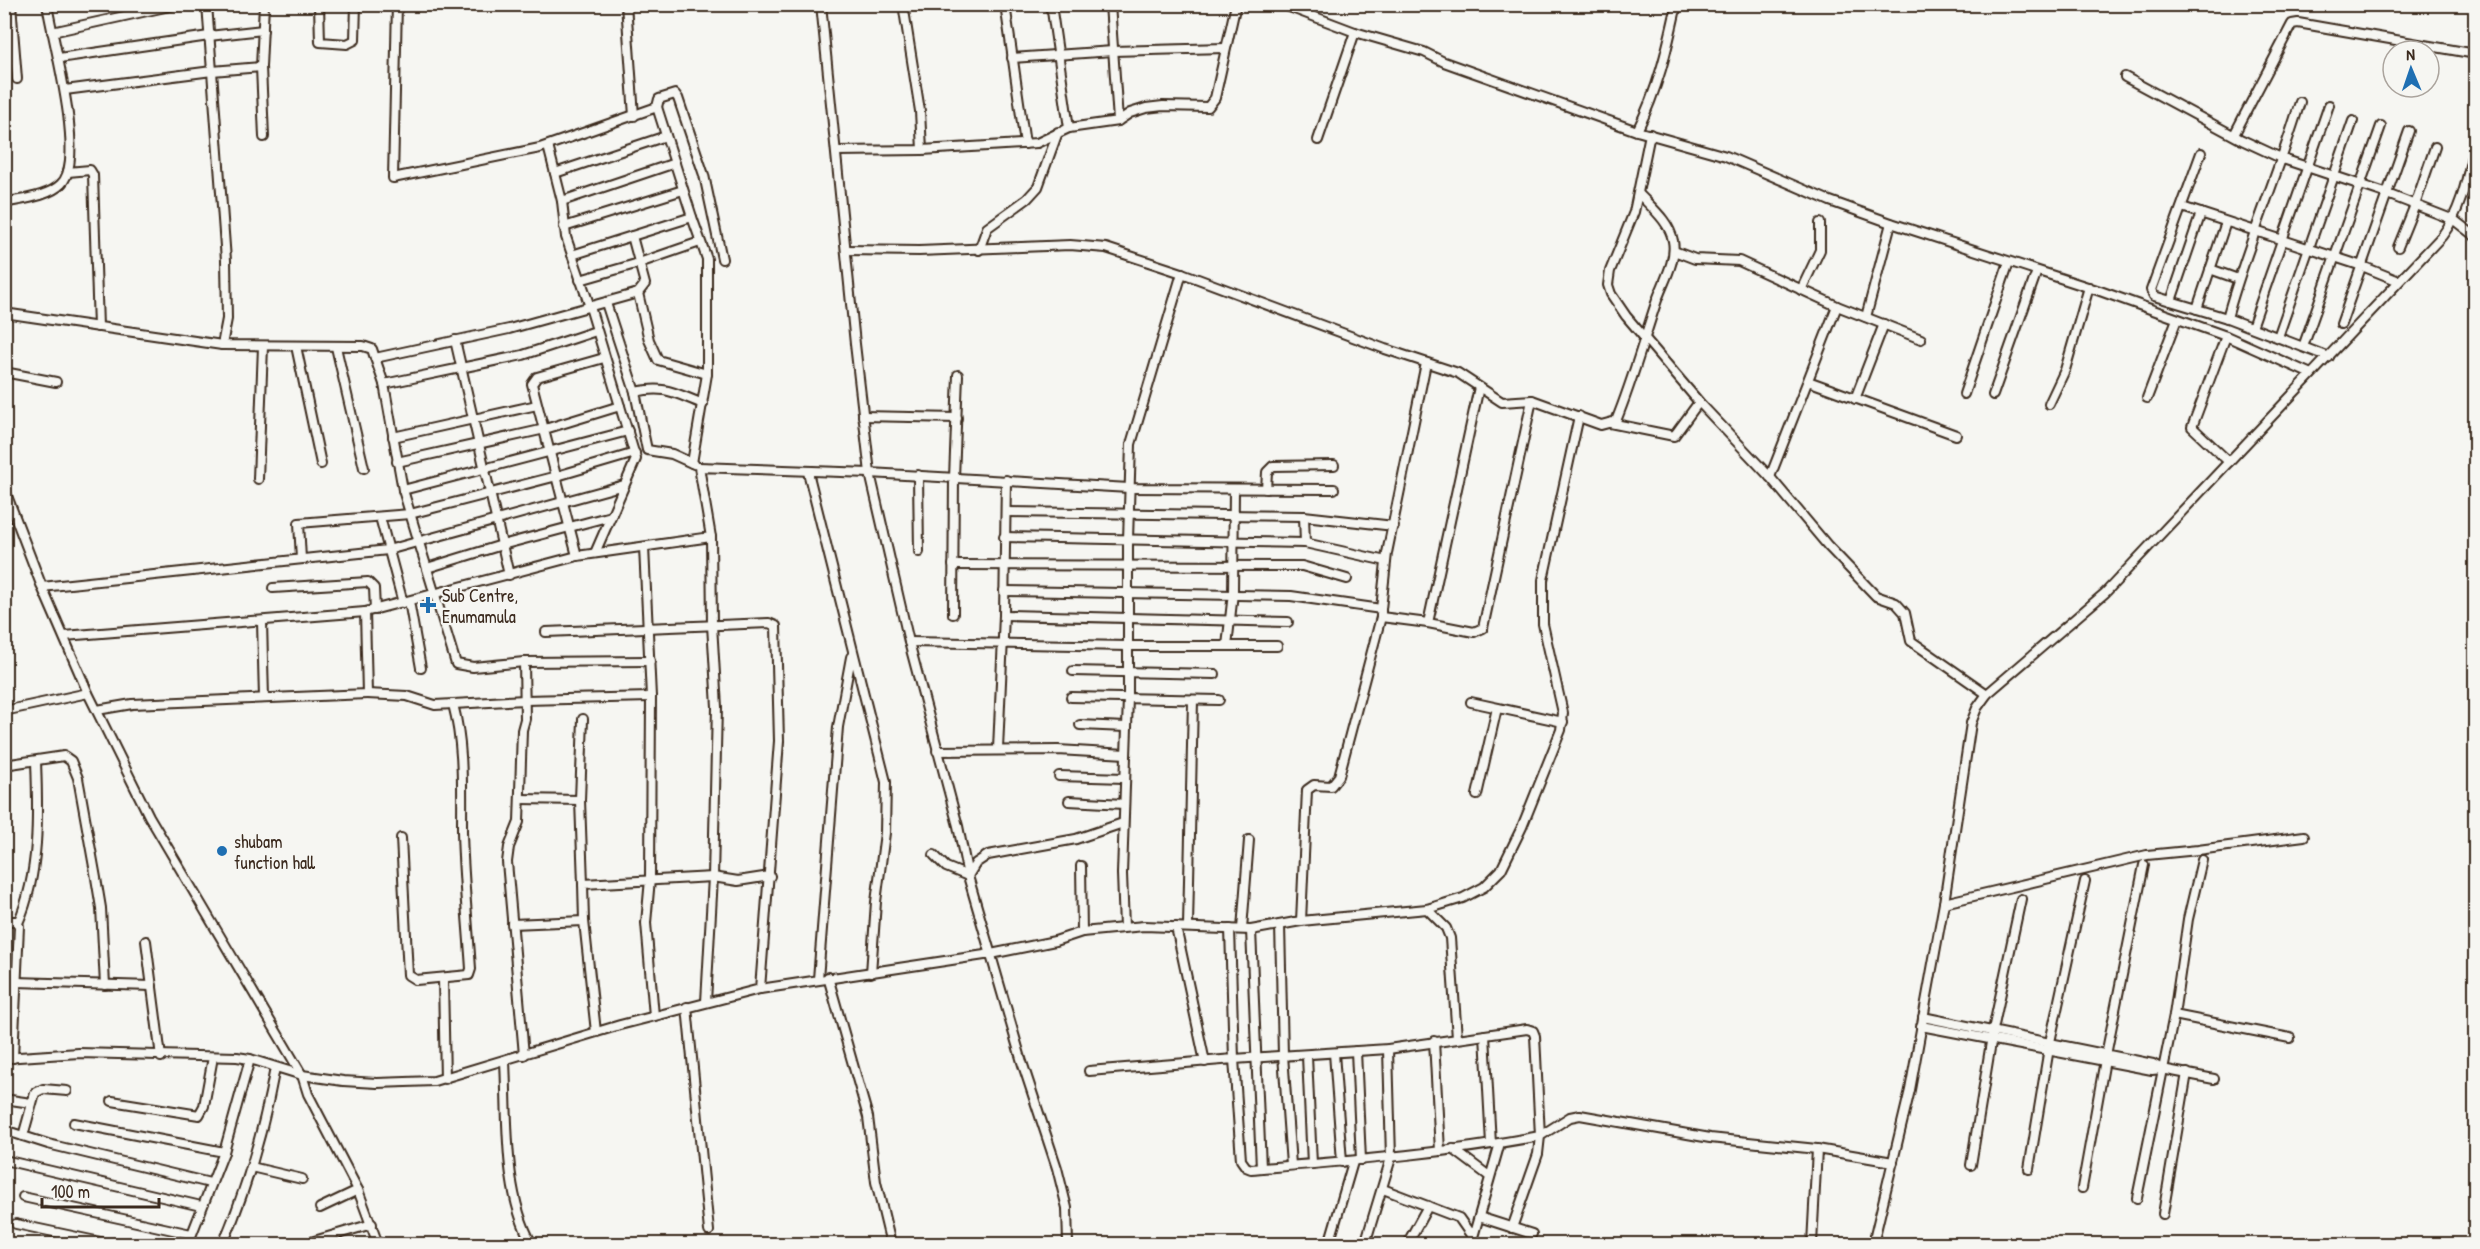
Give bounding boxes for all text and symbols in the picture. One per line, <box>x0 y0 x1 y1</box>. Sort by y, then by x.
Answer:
north arrow <box>2381 39 2441 99</box>
text: N <box>2406 43 2416 65</box>
place label: Sub Centre, Enumamula <box>442 583 518 629</box>
marker: Sub Centre, Enumamula <box>419 596 437 614</box>
place label: shubam function hall <box>234 829 315 875</box>
marker: shubam function hall <box>215 844 229 858</box>
scale bar <box>42 1171 159 1209</box>
text: 100 m <box>51 1179 90 1204</box>

